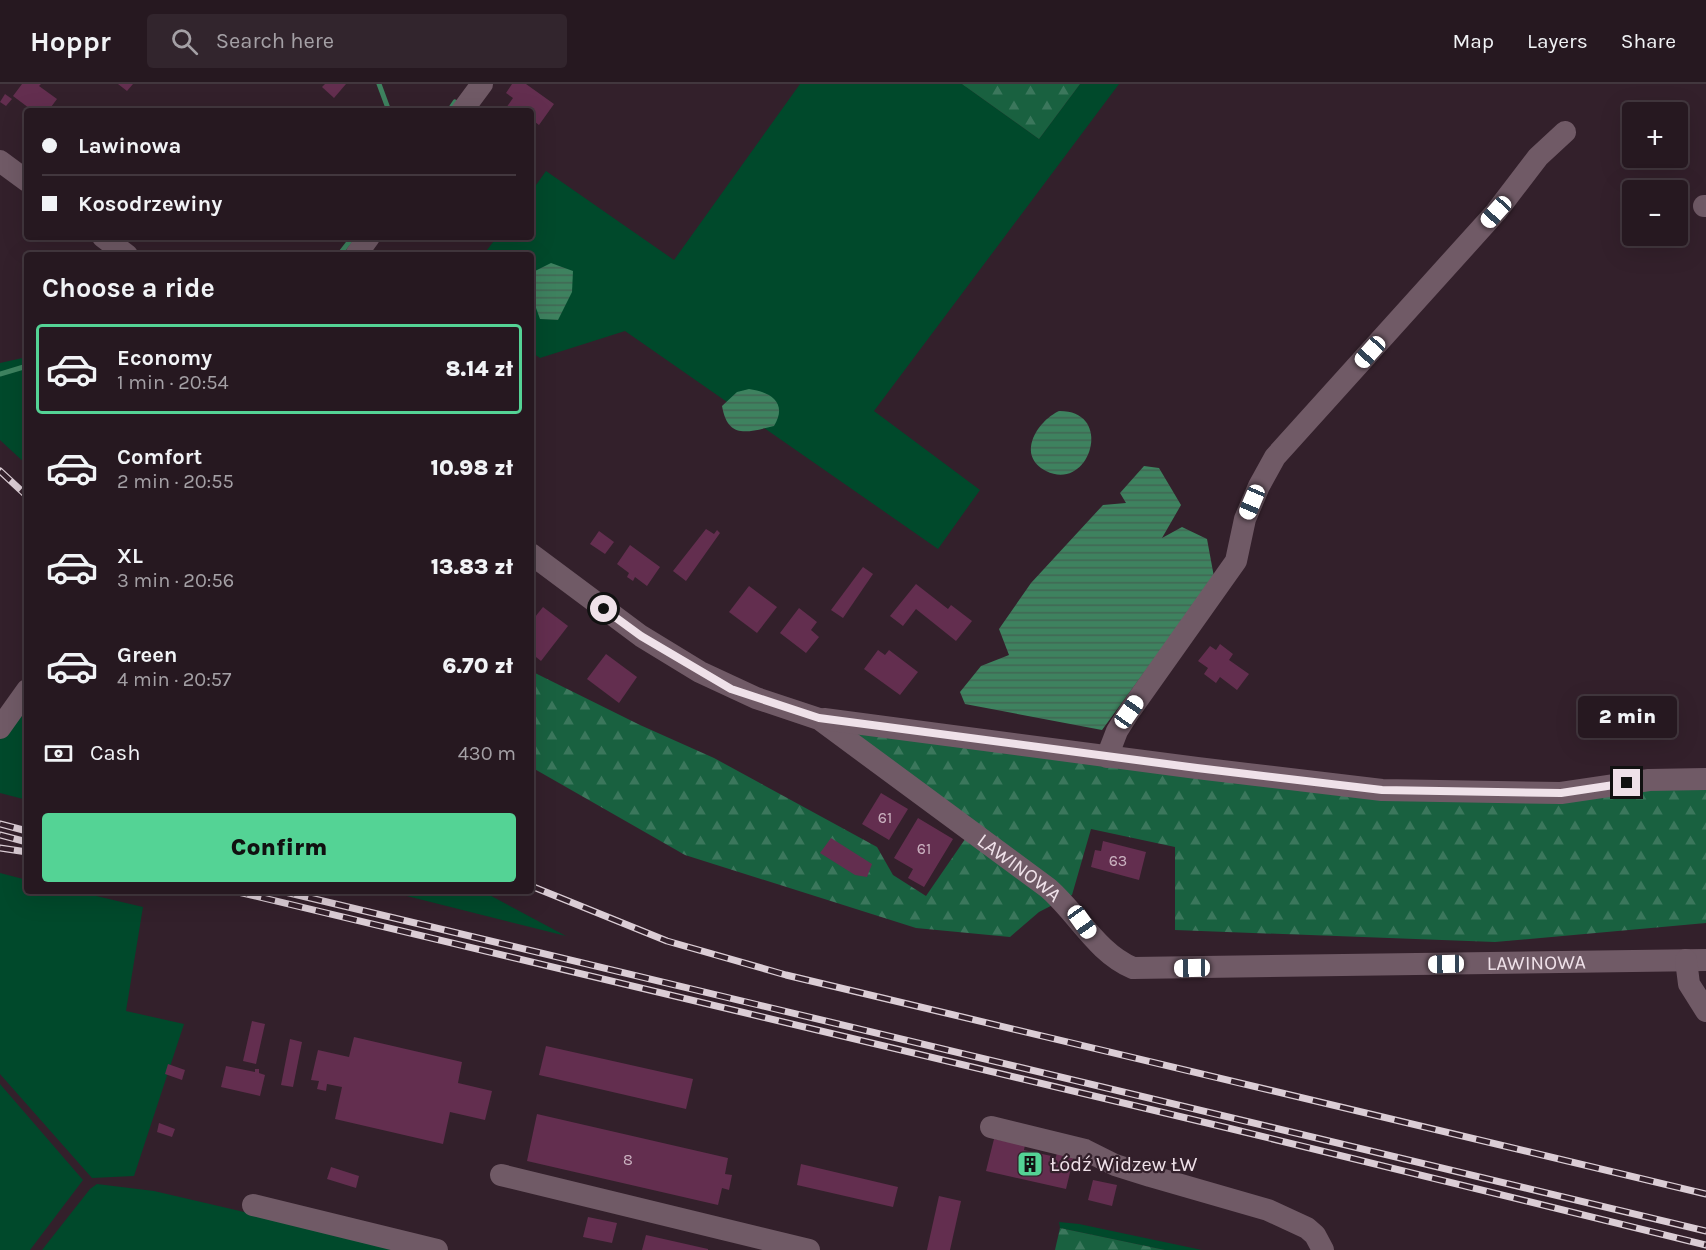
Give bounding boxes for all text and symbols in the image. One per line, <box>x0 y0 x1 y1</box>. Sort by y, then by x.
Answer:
search box <box>147 14 567 68</box>
text: Hoppr <box>30 25 111 58</box>
icon: search <box>168 25 201 58</box>
text: Search here <box>216 28 334 54</box>
text: Map <box>1452 29 1494 53</box>
text: Layers <box>1527 29 1588 53</box>
text: Share <box>1621 29 1676 53</box>
map controls <box>1622 102 1688 246</box>
button: + <box>1622 102 1688 168</box>
text: Lawinowa <box>78 133 181 159</box>
button: − <box>1622 180 1688 246</box>
text: Kosodrzewiny <box>78 191 222 217</box>
car <box>1477 193 1515 231</box>
text: Choose a ride <box>42 272 215 304</box>
car <box>1351 333 1389 371</box>
icon: car <box>45 342 99 396</box>
text: Economy <box>117 345 212 371</box>
text: 8.14 zł <box>446 356 513 382</box>
text: 1 min · 20:54 <box>117 371 229 394</box>
icon: car <box>45 441 99 495</box>
text: Comfort <box>117 444 202 470</box>
text: 10.98 zł <box>431 455 513 481</box>
text: 2 min · 20:55 <box>117 470 234 493</box>
car <box>1237 482 1267 522</box>
icon: car <box>45 540 99 594</box>
text: XL <box>117 543 143 569</box>
text: 13.83 zł <box>431 554 513 580</box>
text: 3 min · 20:56 <box>117 569 234 592</box>
route start <box>590 595 617 622</box>
icon: car <box>45 639 99 693</box>
text: Green <box>117 642 178 668</box>
text: 6.70 zł <box>442 653 513 679</box>
text: 4 min · 20:57 <box>117 668 231 691</box>
car <box>1111 692 1147 732</box>
callout: 2 min <box>1578 696 1676 738</box>
text: 2 min <box>1599 705 1656 728</box>
icon: cash <box>42 737 75 770</box>
text: Cash <box>90 740 140 766</box>
text: 430 m <box>458 742 516 765</box>
route end <box>1613 769 1640 796</box>
house number: 61 <box>878 808 892 827</box>
button: Confirm <box>42 813 516 882</box>
street label: LAWINOWA <box>973 828 1067 906</box>
house number: 61 <box>917 839 931 858</box>
house number: 63 <box>1109 851 1127 870</box>
car <box>1064 902 1100 942</box>
street label: LAWINOWA <box>1487 950 1586 975</box>
car <box>1428 955 1464 973</box>
car <box>1174 959 1210 977</box>
building icon: Łódź Widzew ŁW <box>1015 1149 1045 1179</box>
house number: 8 <box>623 1150 633 1169</box>
place label: Łódź Widzew ŁW <box>1050 1153 1198 1176</box>

